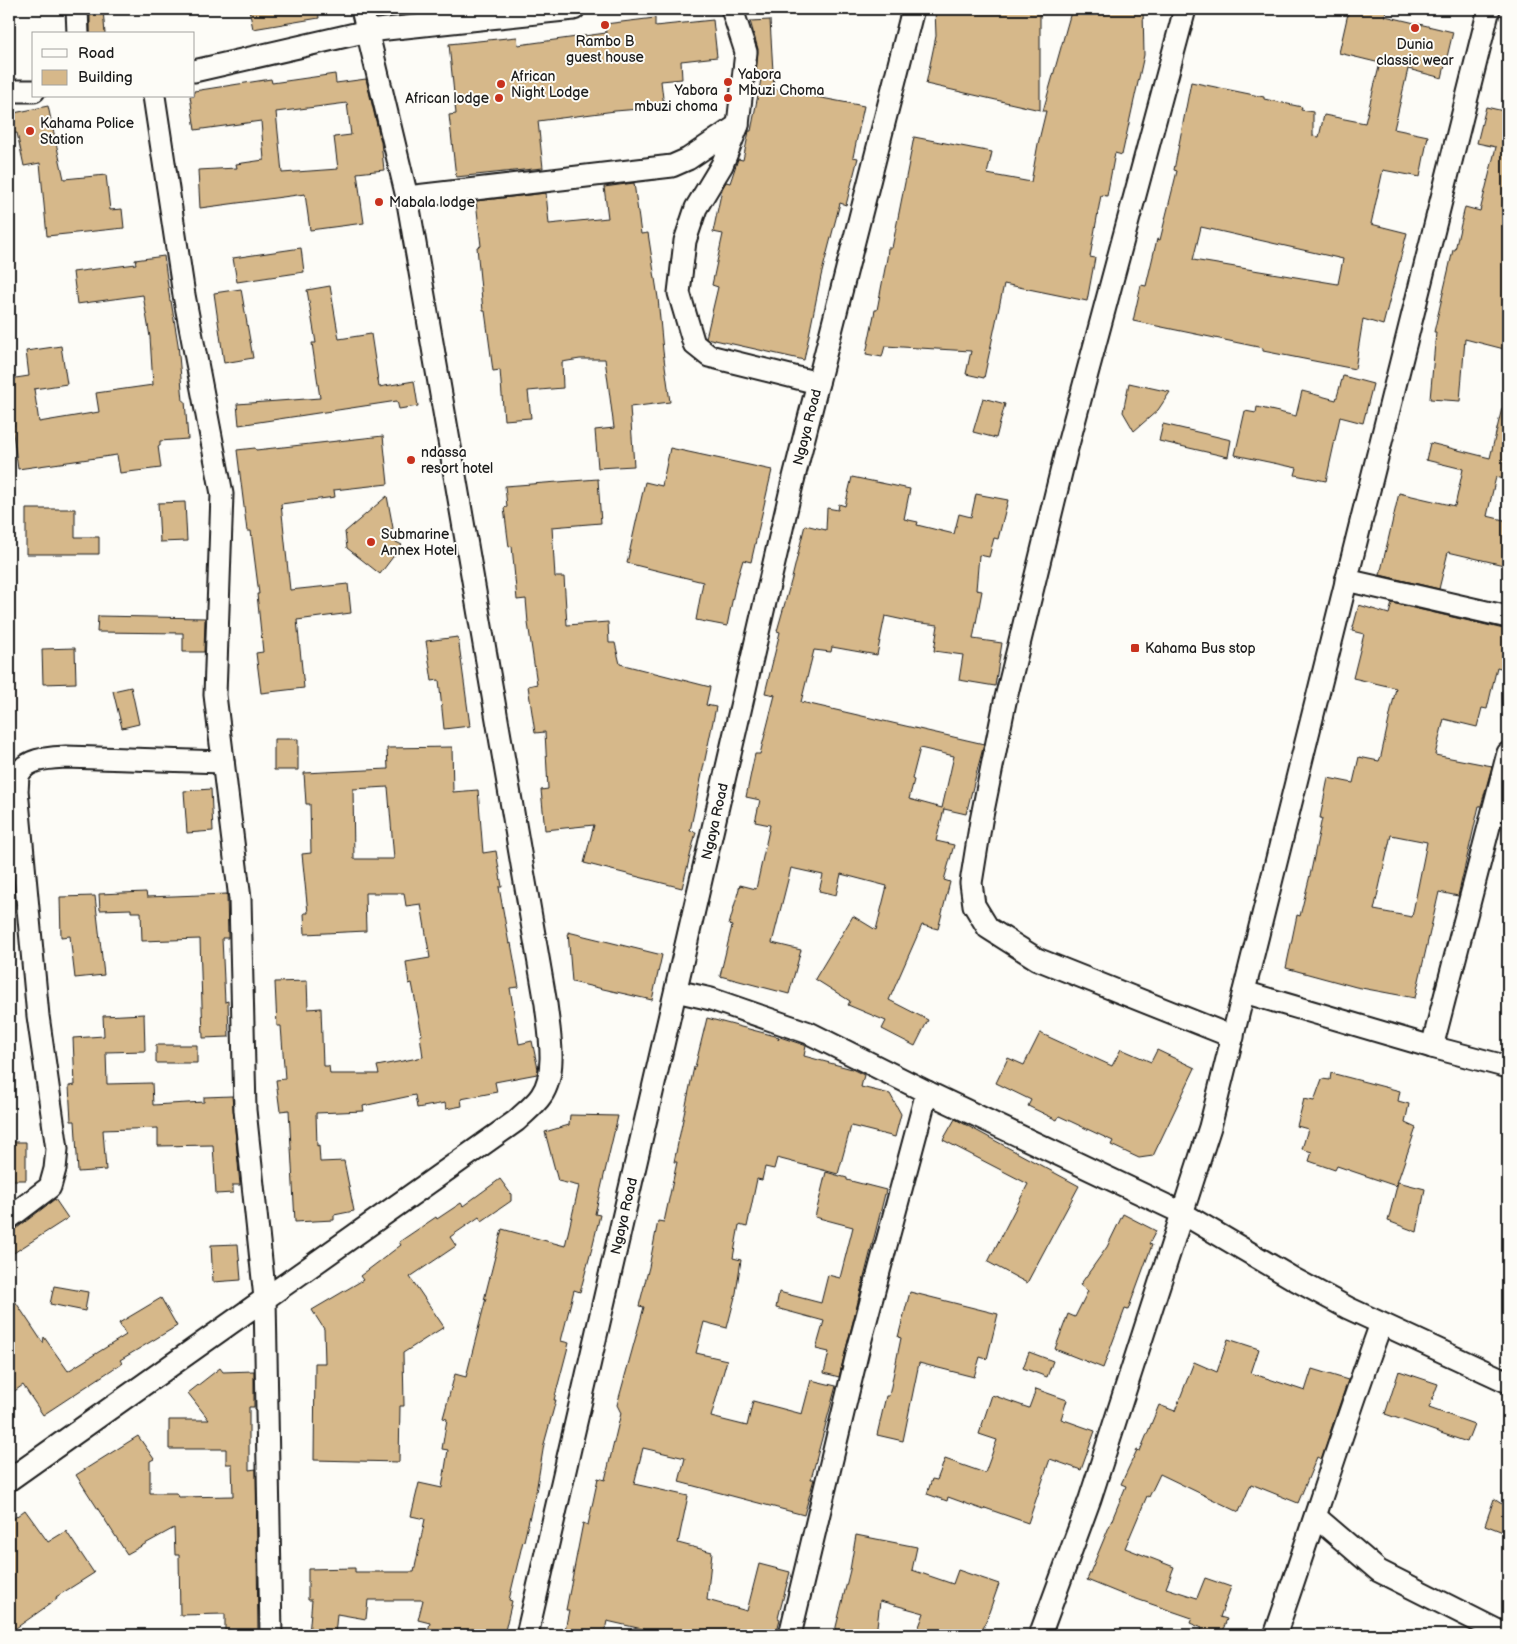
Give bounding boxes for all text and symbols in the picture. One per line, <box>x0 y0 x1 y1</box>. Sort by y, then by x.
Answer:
marker: Rambo B guest house <box>599 19 611 31</box>
marker: Dunia classic wear <box>1409 22 1421 34</box>
legend <box>32 32 195 98</box>
place label: Rambo B guest house <box>566 33 644 66</box>
place label: Dunia classic wear <box>1376 36 1455 69</box>
text: Road <box>78 44 114 63</box>
place label: Yabora Mbuzi Choma <box>737 66 825 99</box>
text: Building <box>78 68 133 87</box>
place label: African Night Lodge <box>511 68 589 101</box>
marker: Yabora Mbuzi Choma <box>722 76 734 88</box>
marker: African Night Lodge <box>495 78 507 90</box>
place label: Yabora mbuzi choma <box>634 82 718 115</box>
place label: African lodge <box>405 90 489 107</box>
marker: African lodge <box>493 92 505 104</box>
marker: Yabora mbuzi choma <box>722 92 734 104</box>
place label: Kahama Police Station <box>40 115 134 148</box>
marker: Kahama Police Station <box>24 125 36 137</box>
place label: Mabala lodge <box>389 194 475 211</box>
marker: Mabala lodge <box>373 196 385 208</box>
street label: Ngaya Road <box>789 387 825 467</box>
place label: ndassa resort hotel <box>421 444 493 477</box>
marker: ndassa resort hotel <box>405 454 417 466</box>
place label: Submarine Annex Hotel <box>381 526 457 559</box>
marker: Submarine Annex Hotel <box>365 536 377 548</box>
place label: Kahama Bus stop <box>1145 640 1256 657</box>
marker: Kahama Bus stop <box>1129 642 1141 654</box>
street label: Ngaya Road <box>698 781 732 861</box>
street label: Ngaya Road <box>607 1176 641 1256</box>

